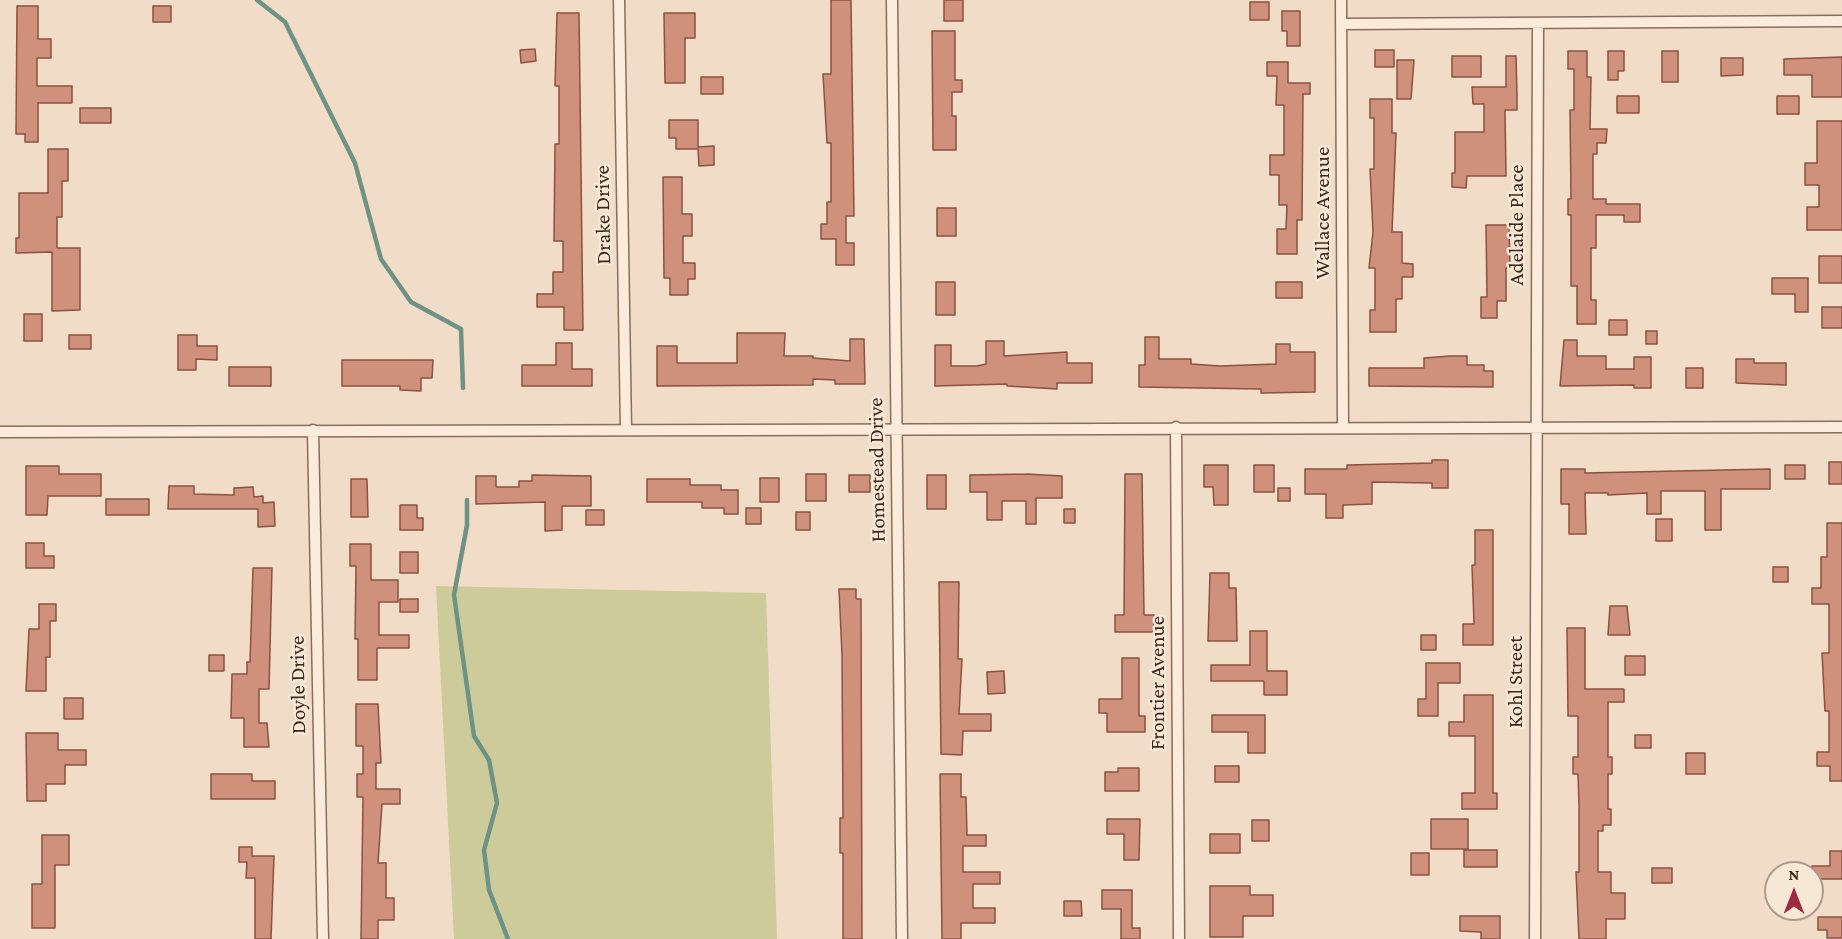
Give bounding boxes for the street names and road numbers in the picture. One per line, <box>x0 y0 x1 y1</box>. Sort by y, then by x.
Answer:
street label: Wallace Avenue <box>1310 147 1336 279</box>
street label: Drake Drive <box>590 165 616 265</box>
street label: Adelaide Place <box>1504 165 1530 285</box>
street label: Homestead Drive <box>863 397 891 543</box>
street label: Frontier Avenue <box>1145 616 1171 750</box>
street label: Doyle Drive <box>285 636 311 734</box>
street label: Kohl Street <box>1503 636 1529 728</box>

